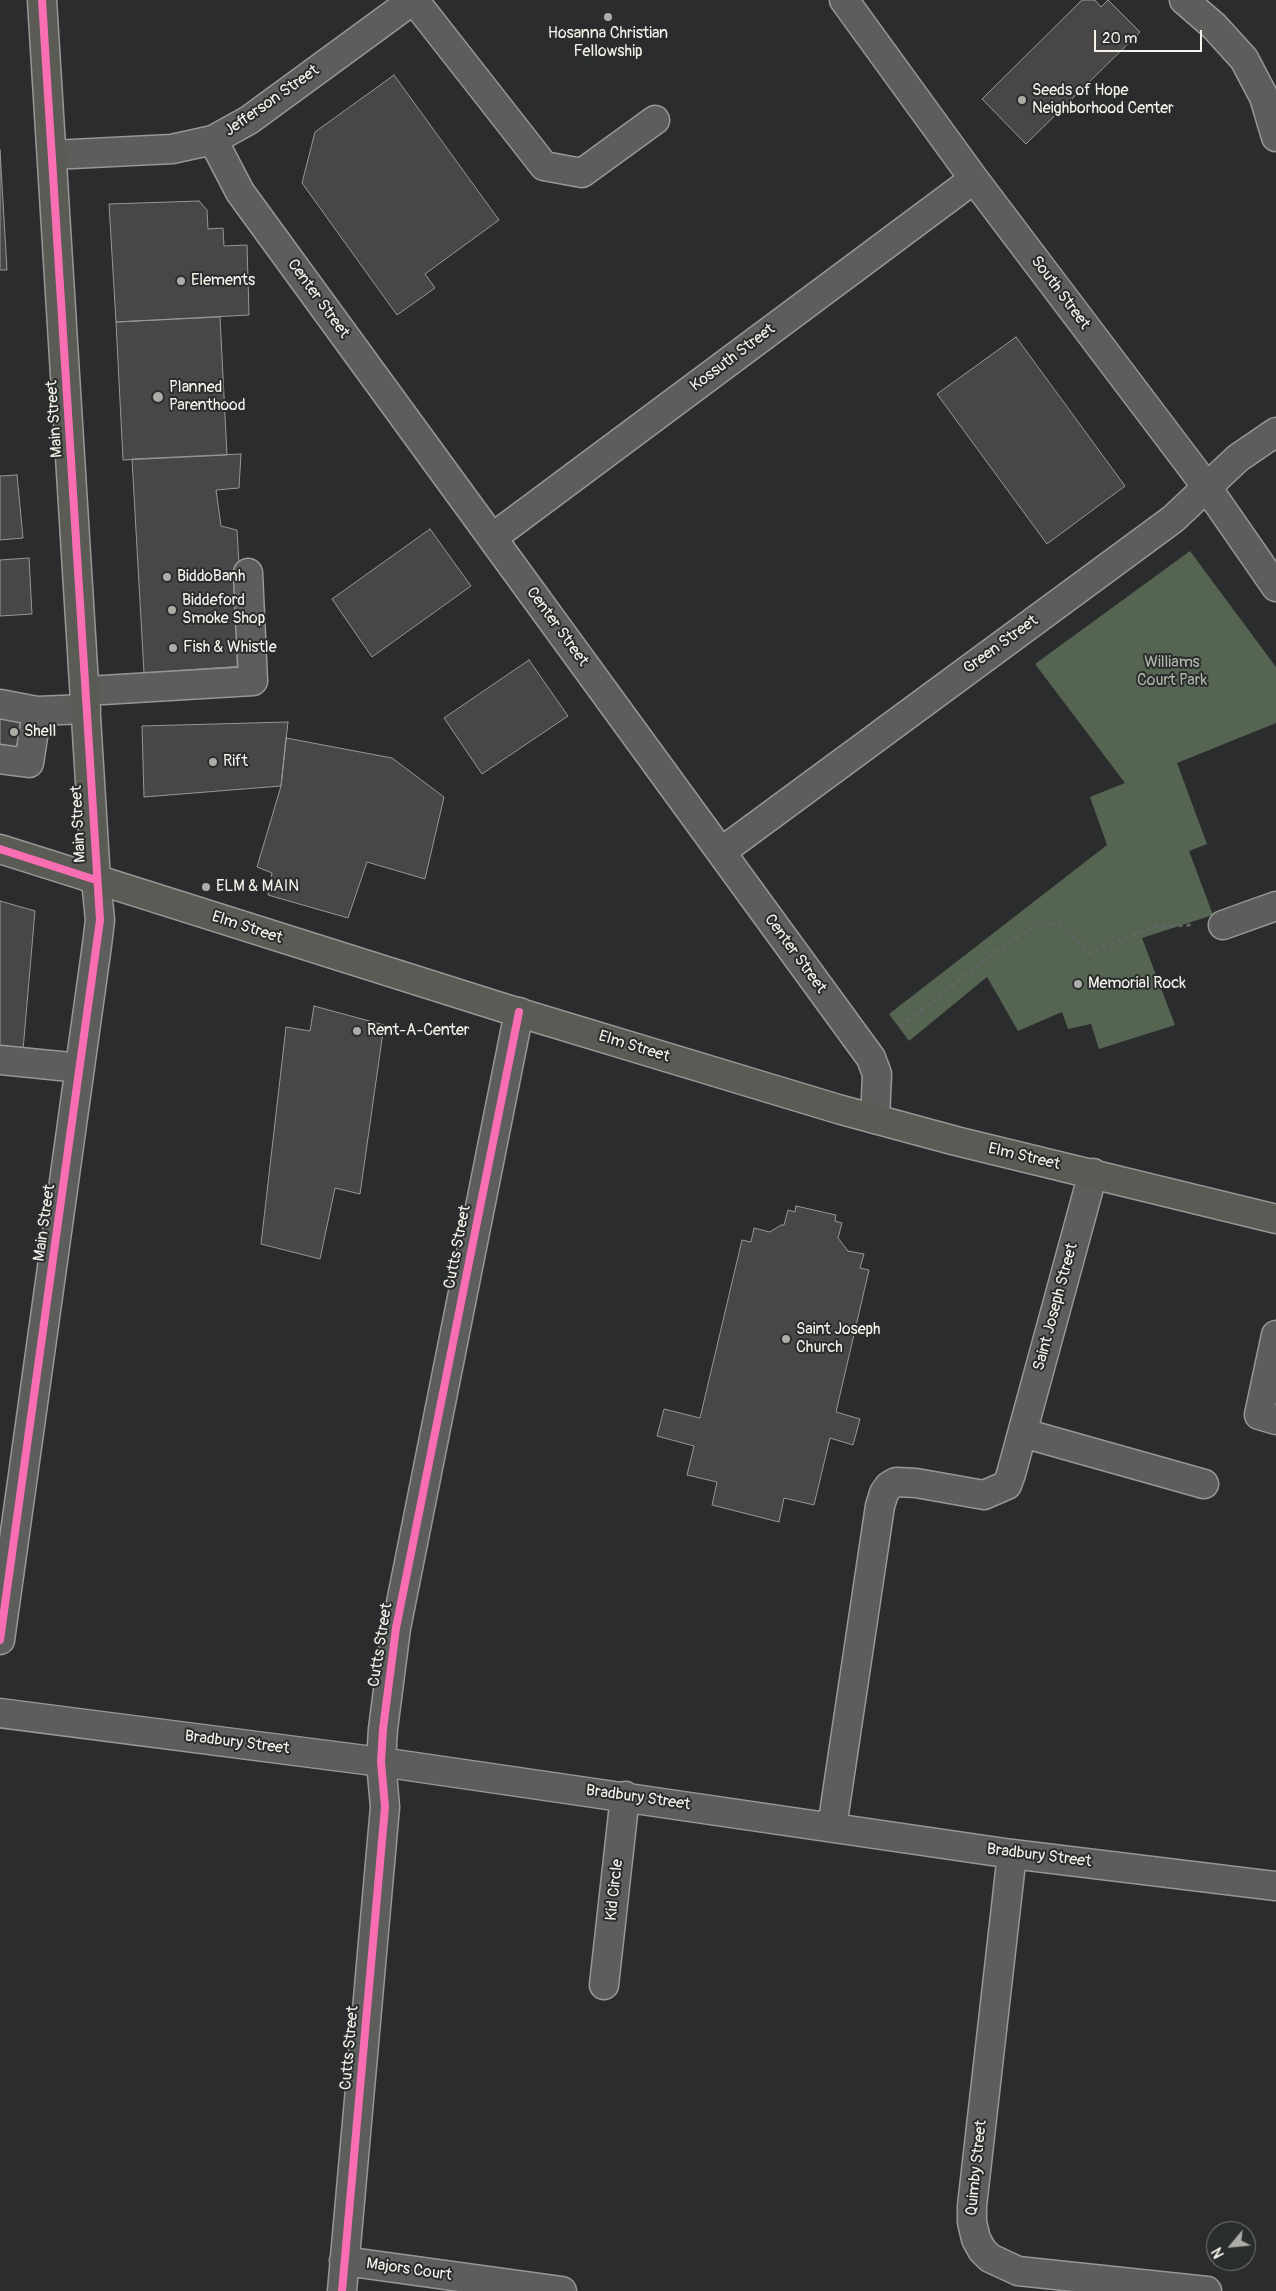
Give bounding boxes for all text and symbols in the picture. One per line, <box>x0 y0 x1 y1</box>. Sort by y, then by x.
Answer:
marker: Hosanna Christian Fellowship <box>602 11 614 23</box>
scale bar <box>1096 20 1204 52</box>
place label: Hosanna Christian Fellowship <box>548 24 668 62</box>
text: 20 m <box>1102 29 1137 48</box>
street label: Jefferson Street <box>221 61 323 141</box>
place label: Seeds of Hope Neighborhood Center <box>1032 81 1174 119</box>
marker: Seeds of Hope Neighborhood Center <box>1016 94 1028 106</box>
street label: South Street <box>1026 253 1094 333</box>
street label: Center Street <box>283 256 353 342</box>
place label: Elements <box>191 271 255 291</box>
marker: Elements <box>175 275 187 287</box>
street label: Kossuth Street <box>687 320 779 396</box>
place label: Planned Parenthood <box>169 378 245 416</box>
street label: Main Street <box>43 380 67 458</box>
marker: Planned Parenthood <box>151 390 165 404</box>
place label: BiddoBanh <box>177 567 245 587</box>
marker: BiddoBanh <box>161 571 173 583</box>
street label: Center Street <box>522 584 592 670</box>
place label: Biddeford Smoke Shop <box>182 591 265 629</box>
marker: Biddeford Smoke Shop <box>166 604 178 616</box>
street label: Green Street <box>960 612 1042 678</box>
place label: Fish & Whistle <box>183 638 277 658</box>
marker: Fish & Whistle <box>167 642 179 654</box>
park label: Williams Court Park <box>1137 653 1207 691</box>
place label: Shell <box>24 722 56 742</box>
marker: Shell <box>8 726 20 738</box>
place label: Rift <box>223 752 248 772</box>
marker: Rift <box>207 756 219 768</box>
street label: Main Street <box>67 785 91 863</box>
place label: ELM & MAIN <box>216 877 299 897</box>
marker: ELM & MAIN <box>200 881 212 893</box>
street label: Elm Street <box>209 908 285 948</box>
street label: Center Street <box>760 911 830 997</box>
place label: Memorial Rock <box>1088 974 1186 994</box>
marker: Memorial Rock <box>1072 978 1084 990</box>
place label: Rent-A-Center <box>367 1021 470 1041</box>
marker: Rent-A-Center <box>351 1025 363 1037</box>
street label: Elm Street <box>596 1027 672 1067</box>
street label: Elm Street <box>986 1139 1062 1175</box>
street label: Main Street <box>30 1183 60 1263</box>
street label: Cutts Street <box>440 1204 476 1290</box>
street label: Saint Joseph Street <box>1030 1241 1082 1373</box>
place label: Saint Joseph Church <box>796 1320 881 1358</box>
marker: Saint Joseph Church <box>780 1333 792 1345</box>
street label: Cutts Street <box>365 1602 397 1688</box>
street label: Bradbury Street <box>184 1727 290 1759</box>
street label: Bradbury Street <box>584 1781 692 1815</box>
street label: Bradbury Street <box>986 1840 1092 1872</box>
street label: Kid Circle <box>602 1858 628 1922</box>
street label: Cutts Street <box>337 2005 363 2091</box>
street label: Quimby Street <box>962 2119 992 2217</box>
north arrow <box>1206 2221 1256 2271</box>
text: N <box>1208 2245 1228 2261</box>
street label: Majors Court <box>365 2254 453 2286</box>

